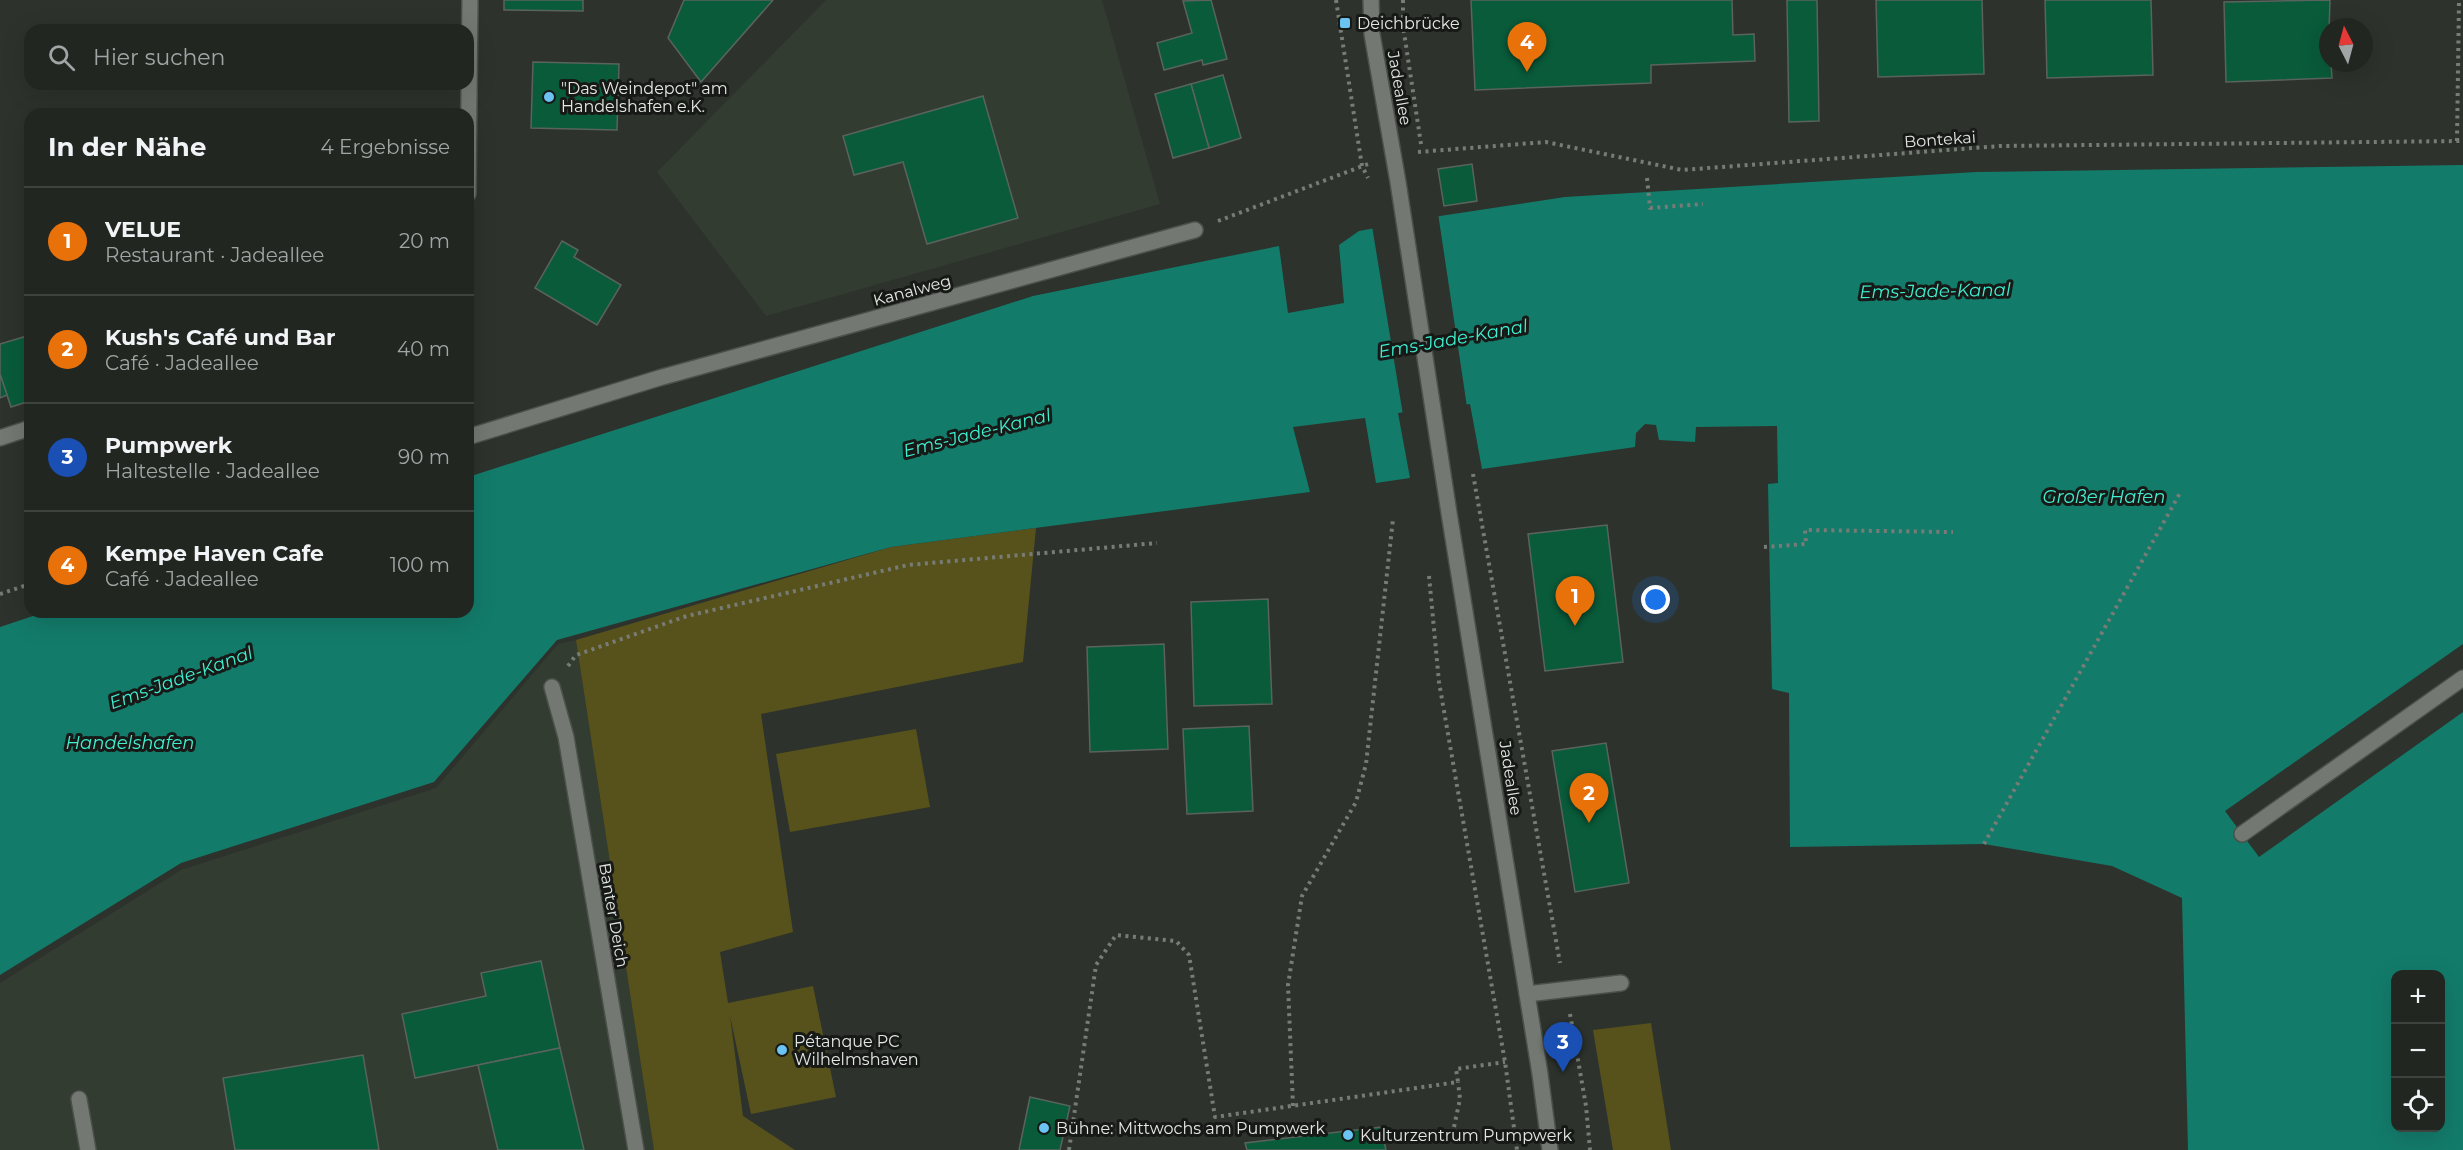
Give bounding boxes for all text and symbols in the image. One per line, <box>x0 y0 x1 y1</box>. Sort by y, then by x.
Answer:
place label: Deichbrücke <box>1357 14 1460 33</box>
marker: Deichbrücke <box>1338 16 1352 30</box>
north arrow <box>2319 18 2373 72</box>
pin: 4 <box>1508 22 1546 72</box>
search box <box>24 24 474 90</box>
icon: search <box>45 41 78 74</box>
text: Hier suchen <box>93 44 225 71</box>
street label: Jadeallee <box>1383 48 1415 127</box>
place label: "Das Weindepot" am Handelshafen e.K. <box>561 79 728 116</box>
marker: "Das Weindepot" am Handelshafen e.K. <box>542 90 556 104</box>
street label: Bontekai <box>1903 128 1977 151</box>
text: In der Nähe <box>48 131 206 163</box>
text: 4 Ergebnisse <box>321 135 450 159</box>
text: VELUE <box>105 216 181 243</box>
text: 1 <box>64 229 71 253</box>
text: 20 m <box>399 229 450 253</box>
text: Restaurant · Jadeallee <box>105 243 324 267</box>
street label: Kanalweg <box>871 271 953 310</box>
water label: Ems-Jade-Kanal <box>1859 279 2011 303</box>
water label: Ems-Jade-Kanal <box>1377 315 1530 363</box>
text: Kush's Café und Bar <box>105 324 336 351</box>
text: 2 <box>62 337 73 361</box>
text: 40 m <box>397 337 450 361</box>
text: Café · Jadeallee <box>105 351 259 375</box>
water label: Ems-Jade-Kanal <box>901 404 1053 462</box>
text: Pumpwerk <box>105 432 232 459</box>
text: 3 <box>62 445 73 469</box>
text: 90 m <box>398 445 450 469</box>
text: Haltestelle · Jadeallee <box>105 459 320 483</box>
water label: Großer Hafen <box>2043 486 2165 508</box>
text: Kempe Haven Cafe <box>105 540 324 567</box>
text: 4 <box>61 553 74 577</box>
text: 100 m <box>390 553 450 577</box>
text: Café · Jadeallee <box>105 567 259 591</box>
pin: 1 <box>1556 576 1594 626</box>
your location <box>1641 585 1670 614</box>
water label: Ems-Jade-Kanal <box>106 642 256 714</box>
water label: Handelshafen <box>65 732 195 754</box>
street label: Jadeallee <box>1495 739 1526 817</box>
pin: 2 <box>1570 774 1608 823</box>
street label: Banter Deich <box>595 861 632 969</box>
map controls <box>2391 970 2445 1132</box>
button: + <box>2391 970 2445 1024</box>
pin: 3 <box>1544 1022 1582 1072</box>
button: − <box>2391 1024 2445 1078</box>
place label: Pétanque PC Wilhelmshaven <box>794 1032 919 1069</box>
marker: Pétanque PC Wilhelmshaven <box>775 1043 789 1057</box>
button: locate <box>2391 1078 2445 1132</box>
place label: Bühne: Mittwochs am Pumpwerk <box>1056 1119 1326 1138</box>
marker: Bühne: Mittwochs am Pumpwerk <box>1037 1121 1051 1135</box>
place label: Kulturzentrum Pumpwerk <box>1360 1126 1573 1145</box>
marker: Kulturzentrum Pumpwerk <box>1341 1128 1355 1142</box>

